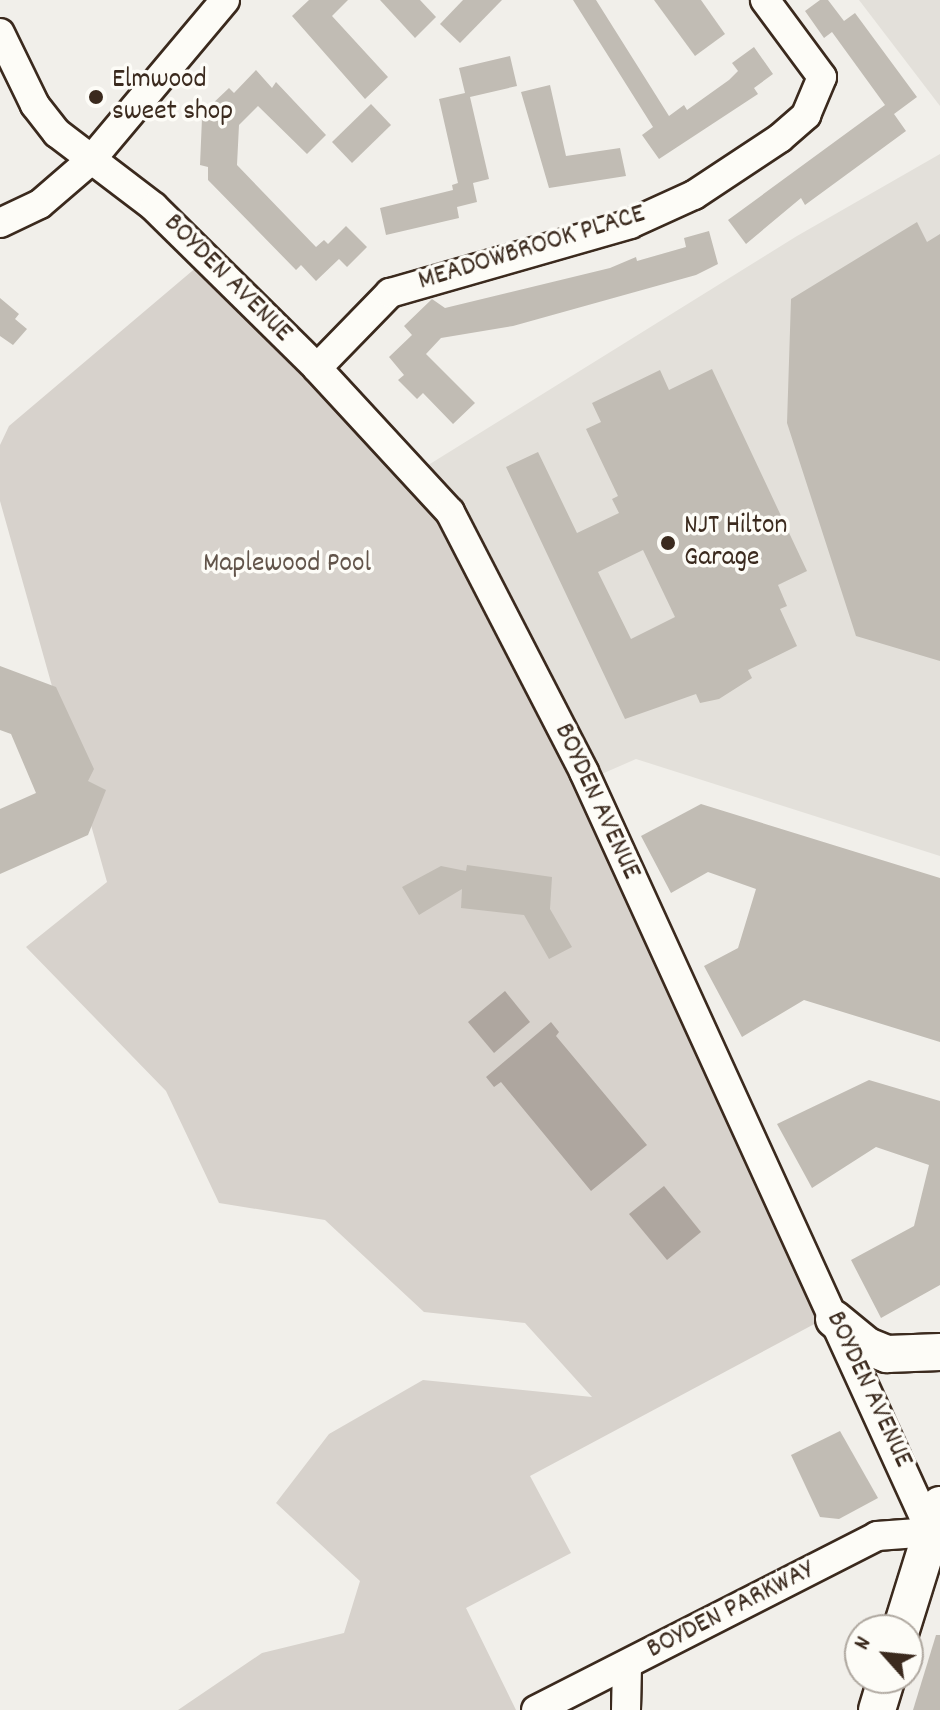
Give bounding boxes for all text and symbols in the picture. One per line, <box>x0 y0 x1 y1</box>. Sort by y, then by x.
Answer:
place label: Elmwood sweet shop <box>112 64 233 130</box>
marker: Elmwood sweet shop <box>87 88 105 106</box>
street label: MEADOWBROOK PLACE <box>415 199 649 299</box>
street label: BOYDEN AVENUE <box>156 208 298 350</box>
place label: NJT Hilton Garage <box>684 510 787 576</box>
marker: NJT Hilton Garage <box>659 534 677 552</box>
park label: Maplewood Pool <box>203 548 371 582</box>
street label: BOYDEN AVENUE <box>545 719 647 885</box>
street label: BOYDEN AVENUE <box>817 1307 919 1473</box>
street label: BOYDEN PARKWAY <box>642 1554 820 1668</box>
north arrow <box>844 1614 924 1694</box>
text: N <box>848 1632 880 1656</box>

